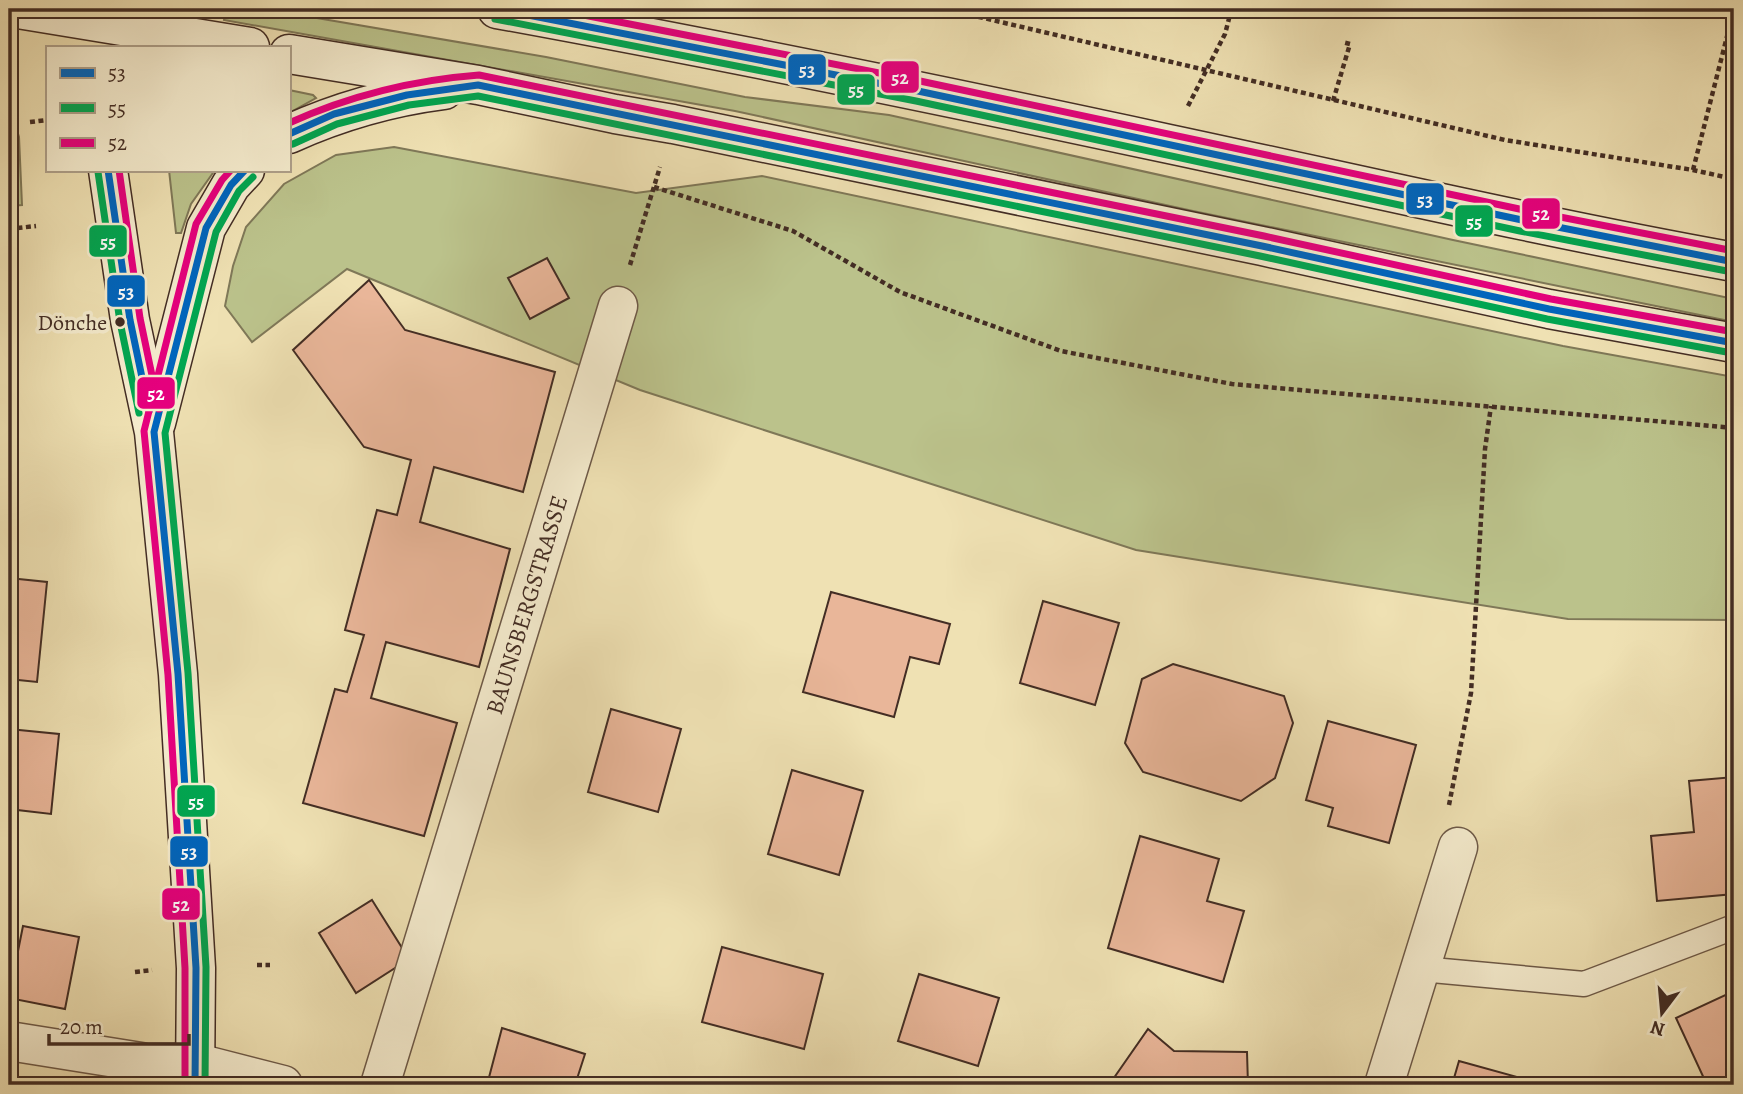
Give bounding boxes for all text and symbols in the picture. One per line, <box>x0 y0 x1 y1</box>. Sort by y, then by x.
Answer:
legend <box>46 46 290 172</box>
line badge: 53 <box>787 53 827 86</box>
text: 53 <box>799 57 815 83</box>
text: 53 <box>108 59 126 87</box>
line badge: 52 <box>880 60 920 94</box>
text: 52 <box>891 65 909 91</box>
line badge: 55 <box>836 73 876 106</box>
text: 55 <box>848 77 864 103</box>
text: 55 <box>108 95 126 123</box>
text: 52 <box>108 129 127 157</box>
line badge: 53 <box>1405 182 1445 216</box>
text: 53 <box>1417 187 1433 213</box>
line badge: 52 <box>1521 197 1561 230</box>
text: 52 <box>1532 201 1550 227</box>
line badge: 55 <box>1454 204 1494 238</box>
text: 55 <box>1466 209 1482 235</box>
line badge: 55 <box>88 224 128 258</box>
text: 55 <box>100 229 116 255</box>
line badge: 53 <box>106 274 146 308</box>
text: 53 <box>118 279 134 305</box>
place label: Dönche <box>38 308 107 338</box>
marker: Dönche <box>113 315 127 329</box>
line badge: 52 <box>136 376 176 410</box>
text: 52 <box>147 381 165 407</box>
street label: BAUNSBERGSTRASSE <box>478 491 575 718</box>
line badge: 55 <box>176 784 216 818</box>
text: 55 <box>188 789 204 815</box>
line badge: 53 <box>169 835 209 868</box>
text: 53 <box>181 839 197 865</box>
line badge: 52 <box>161 887 201 921</box>
text: 52 <box>172 892 190 918</box>
north arrow <box>1628 978 1698 1048</box>
scale bar <box>49 1003 189 1047</box>
text: 20 m <box>60 1013 103 1041</box>
text: N <box>1647 1014 1668 1043</box>

